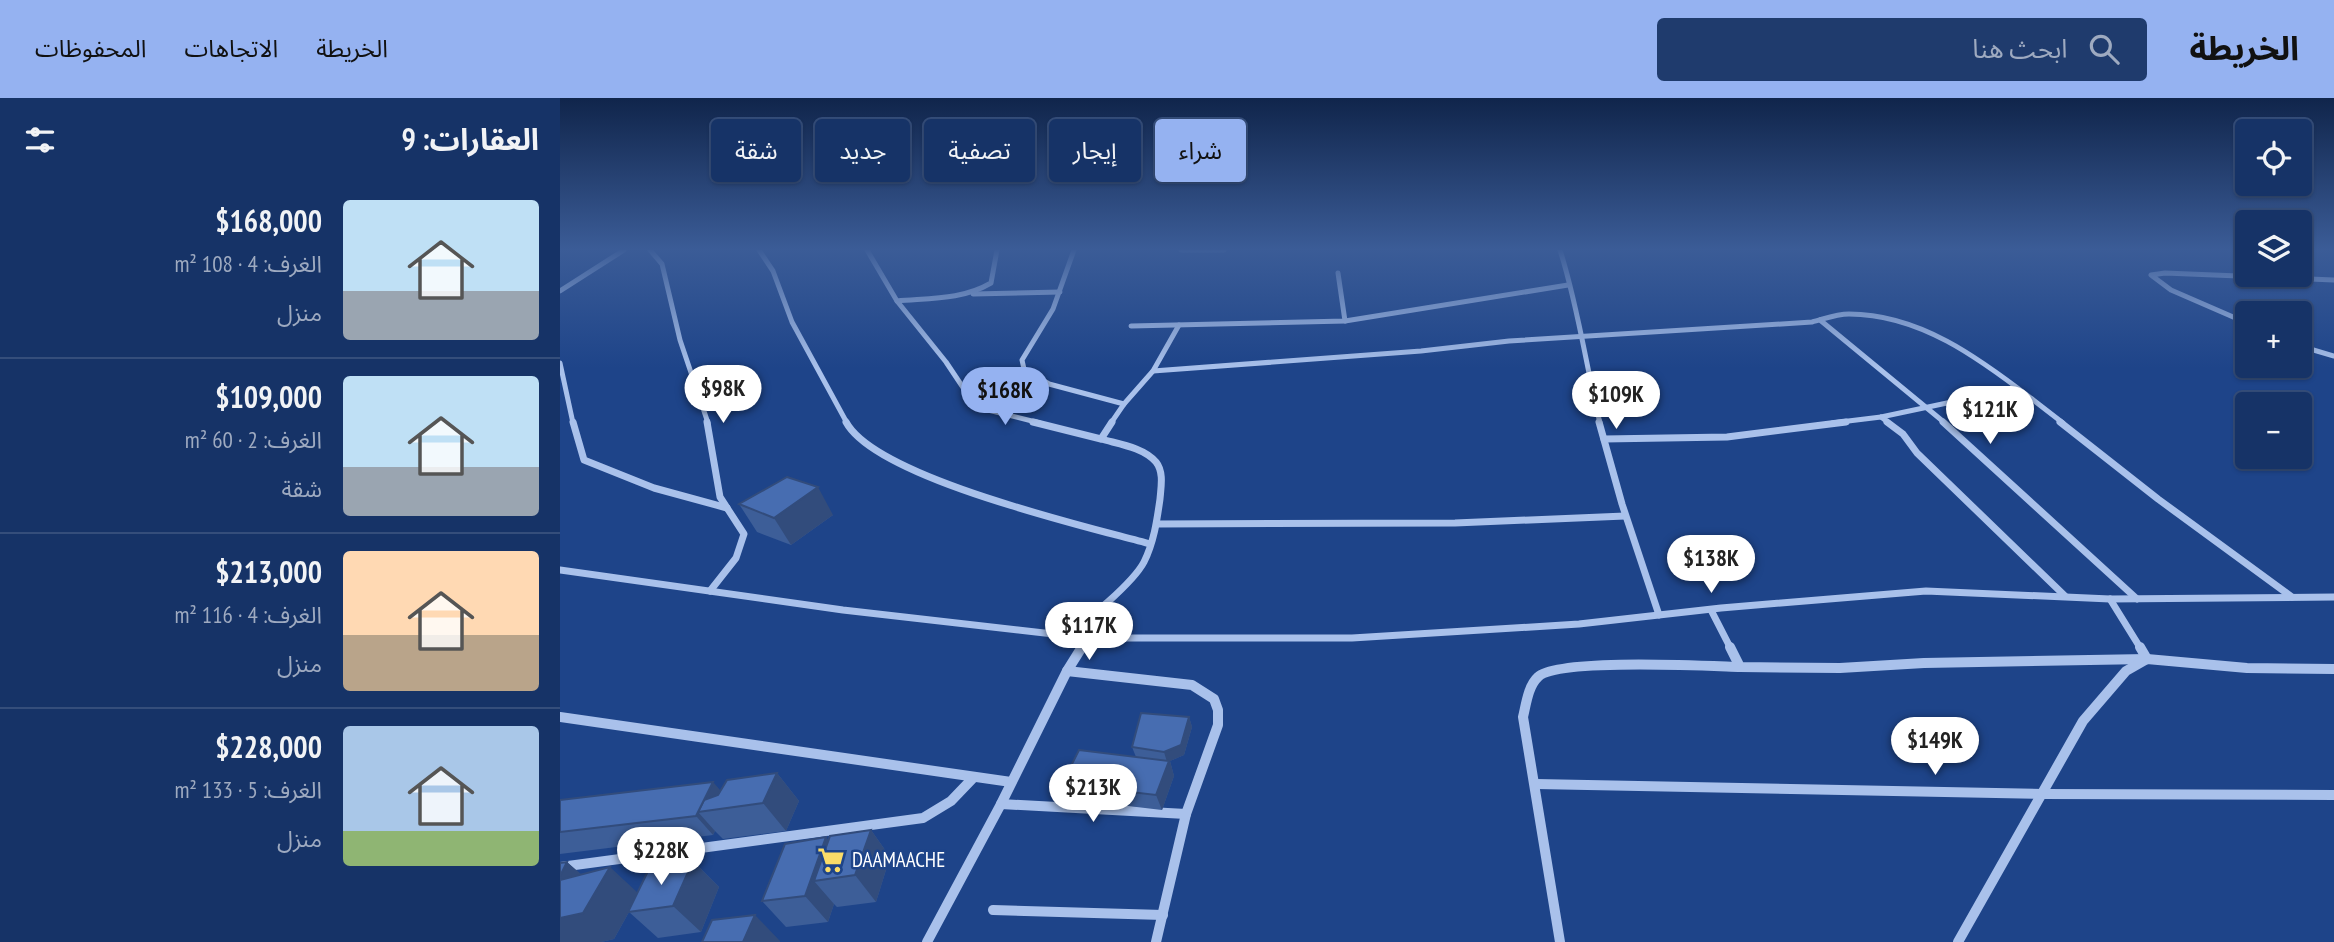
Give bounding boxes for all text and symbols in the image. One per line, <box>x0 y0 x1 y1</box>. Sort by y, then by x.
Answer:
search box <box>1657 18 2147 81</box>
text: الخريطة <box>2189 26 2299 69</box>
icon: search <box>2085 30 2123 68</box>
text: ابحث هنا <box>1972 32 2067 65</box>
text: المحفوظات <box>35 33 146 64</box>
text: الاتجاهات <box>184 33 278 64</box>
text: الخريطة <box>316 33 388 64</box>
text: العقارات: 9 <box>401 119 539 158</box>
chip: شقة <box>711 119 801 182</box>
chip: جديد <box>815 119 910 182</box>
chip: تصفية <box>924 119 1035 182</box>
chip: إيجار <box>1049 119 1141 182</box>
chip: شراء <box>1155 119 1246 182</box>
map controls <box>2235 119 2312 469</box>
button: locate <box>2235 119 2312 196</box>
icon: filters <box>21 121 59 159</box>
text: $168,000 <box>215 201 322 240</box>
button: layers <box>2235 210 2312 287</box>
icon: home <box>399 228 483 312</box>
text: الغرف: 4 · 108 m² <box>174 249 322 278</box>
text: منزل <box>277 298 322 327</box>
button: + <box>2235 301 2312 378</box>
pin: $98K <box>682 366 764 425</box>
pin: $168K <box>956 368 1054 427</box>
pin: $109K <box>1567 372 1665 431</box>
text: $98K <box>701 373 745 402</box>
text: $168K <box>977 375 1033 404</box>
text: $109,000 <box>215 377 322 416</box>
text: $109K <box>1588 379 1644 408</box>
pin: $121K <box>1941 386 2039 446</box>
button: − <box>2235 392 2312 469</box>
text: $121K <box>1962 394 2018 423</box>
icon: home <box>399 404 483 488</box>
text: الغرف: 2 · 60 m² <box>185 425 322 454</box>
text: شقة <box>281 474 322 503</box>
pin: $138K <box>1662 536 1760 595</box>
text: $138K <box>1683 543 1739 572</box>
text: $213,000 <box>215 552 322 591</box>
icon: home <box>399 579 483 663</box>
text: الغرف: 4 · 116 m² <box>174 600 322 629</box>
pin: $117K <box>1040 602 1138 662</box>
text: $117K <box>1061 610 1117 639</box>
text: منزل <box>277 649 322 678</box>
pin: $149K <box>1886 718 1984 777</box>
text: $149K <box>1907 725 1963 754</box>
text: $228,000 <box>215 727 322 766</box>
icon: home <box>399 754 483 838</box>
pin: $213K <box>1044 764 1142 824</box>
text: $213K <box>1065 772 1121 801</box>
text: الغرف: 5 · 133 m² <box>174 775 322 804</box>
text: منزل <box>277 824 322 853</box>
pin: $228K <box>612 828 710 887</box>
text: $228K <box>633 835 689 864</box>
supermarket icon: DAAMAACHE <box>816 845 846 875</box>
place label: DAAMAACHE <box>852 846 945 873</box>

